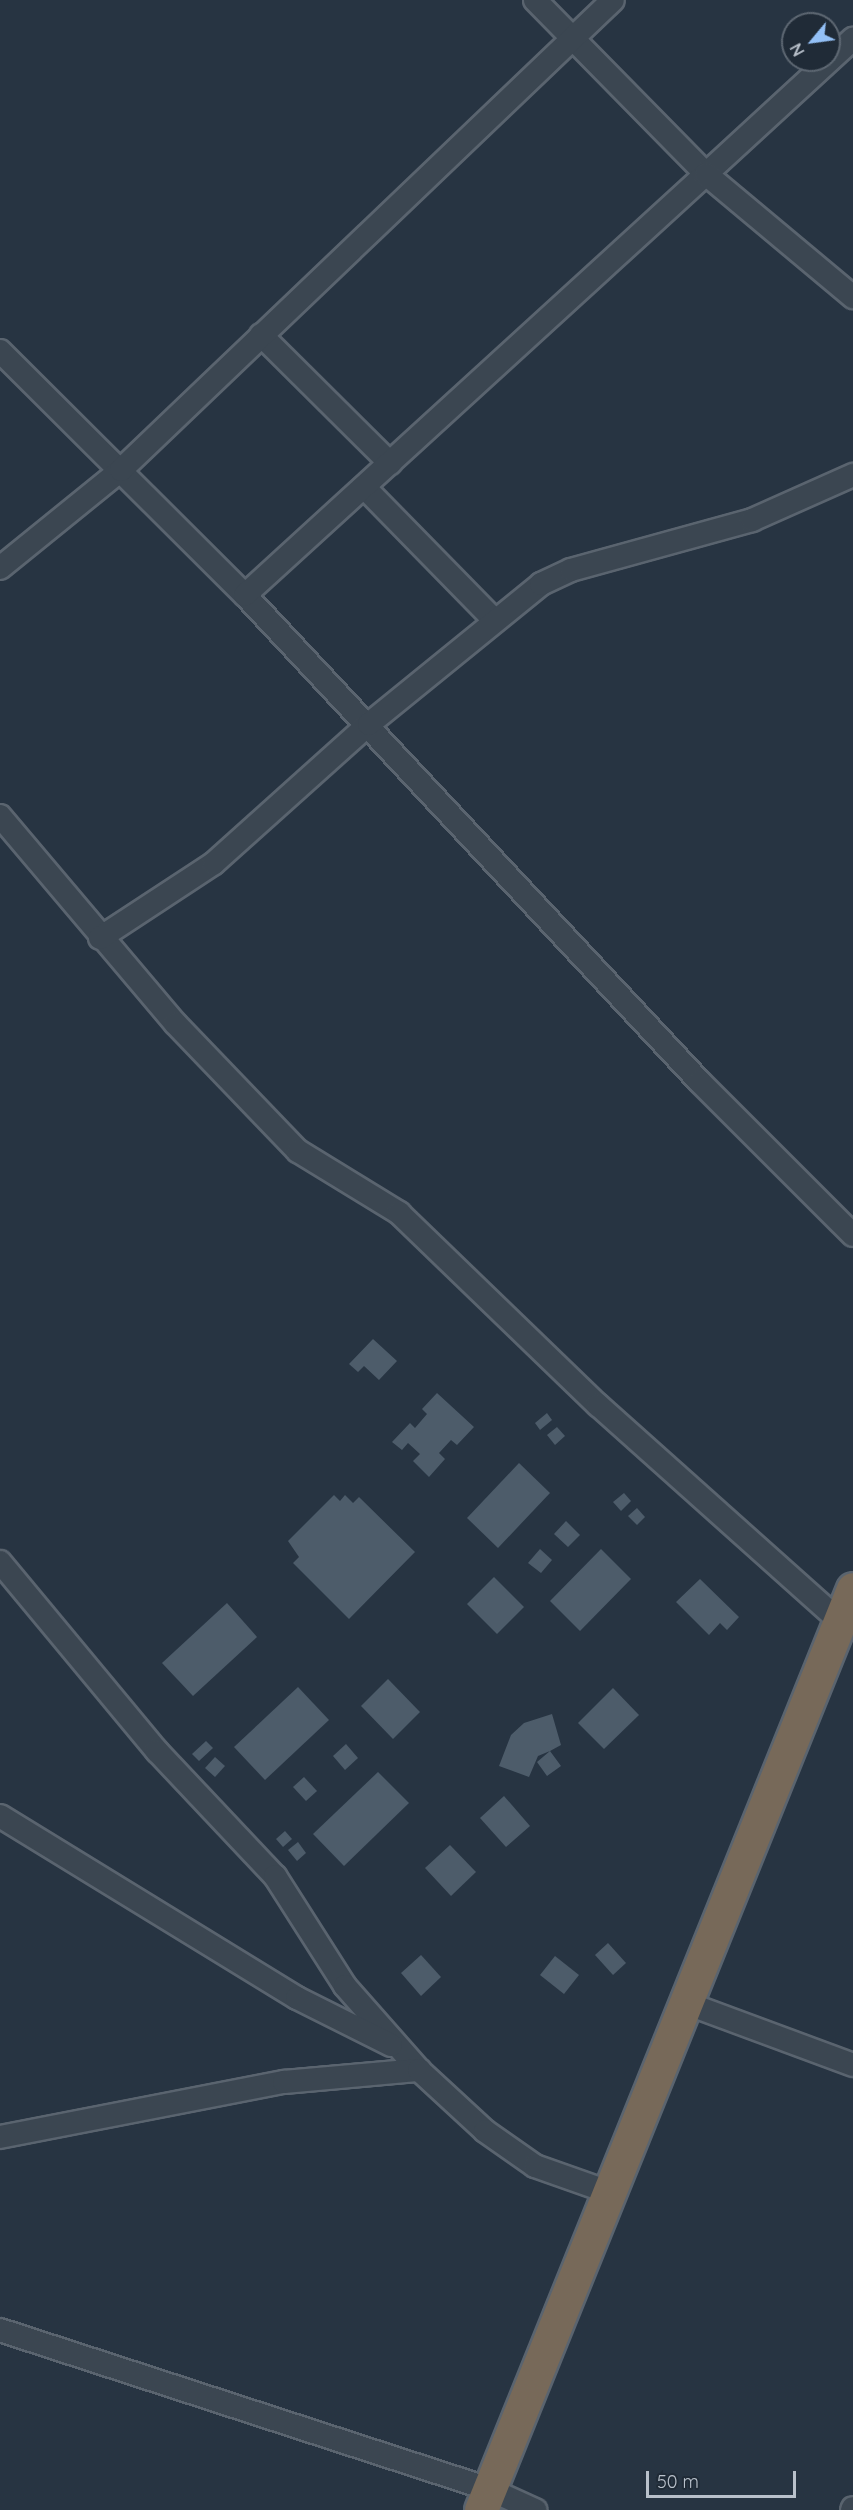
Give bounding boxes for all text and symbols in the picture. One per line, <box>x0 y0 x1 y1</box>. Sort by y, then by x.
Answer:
north arrow <box>781 12 841 72</box>
text: N <box>785 40 809 60</box>
scale bar <box>649 2459 799 2497</box>
text: 50 m <box>657 2470 699 2493</box>

